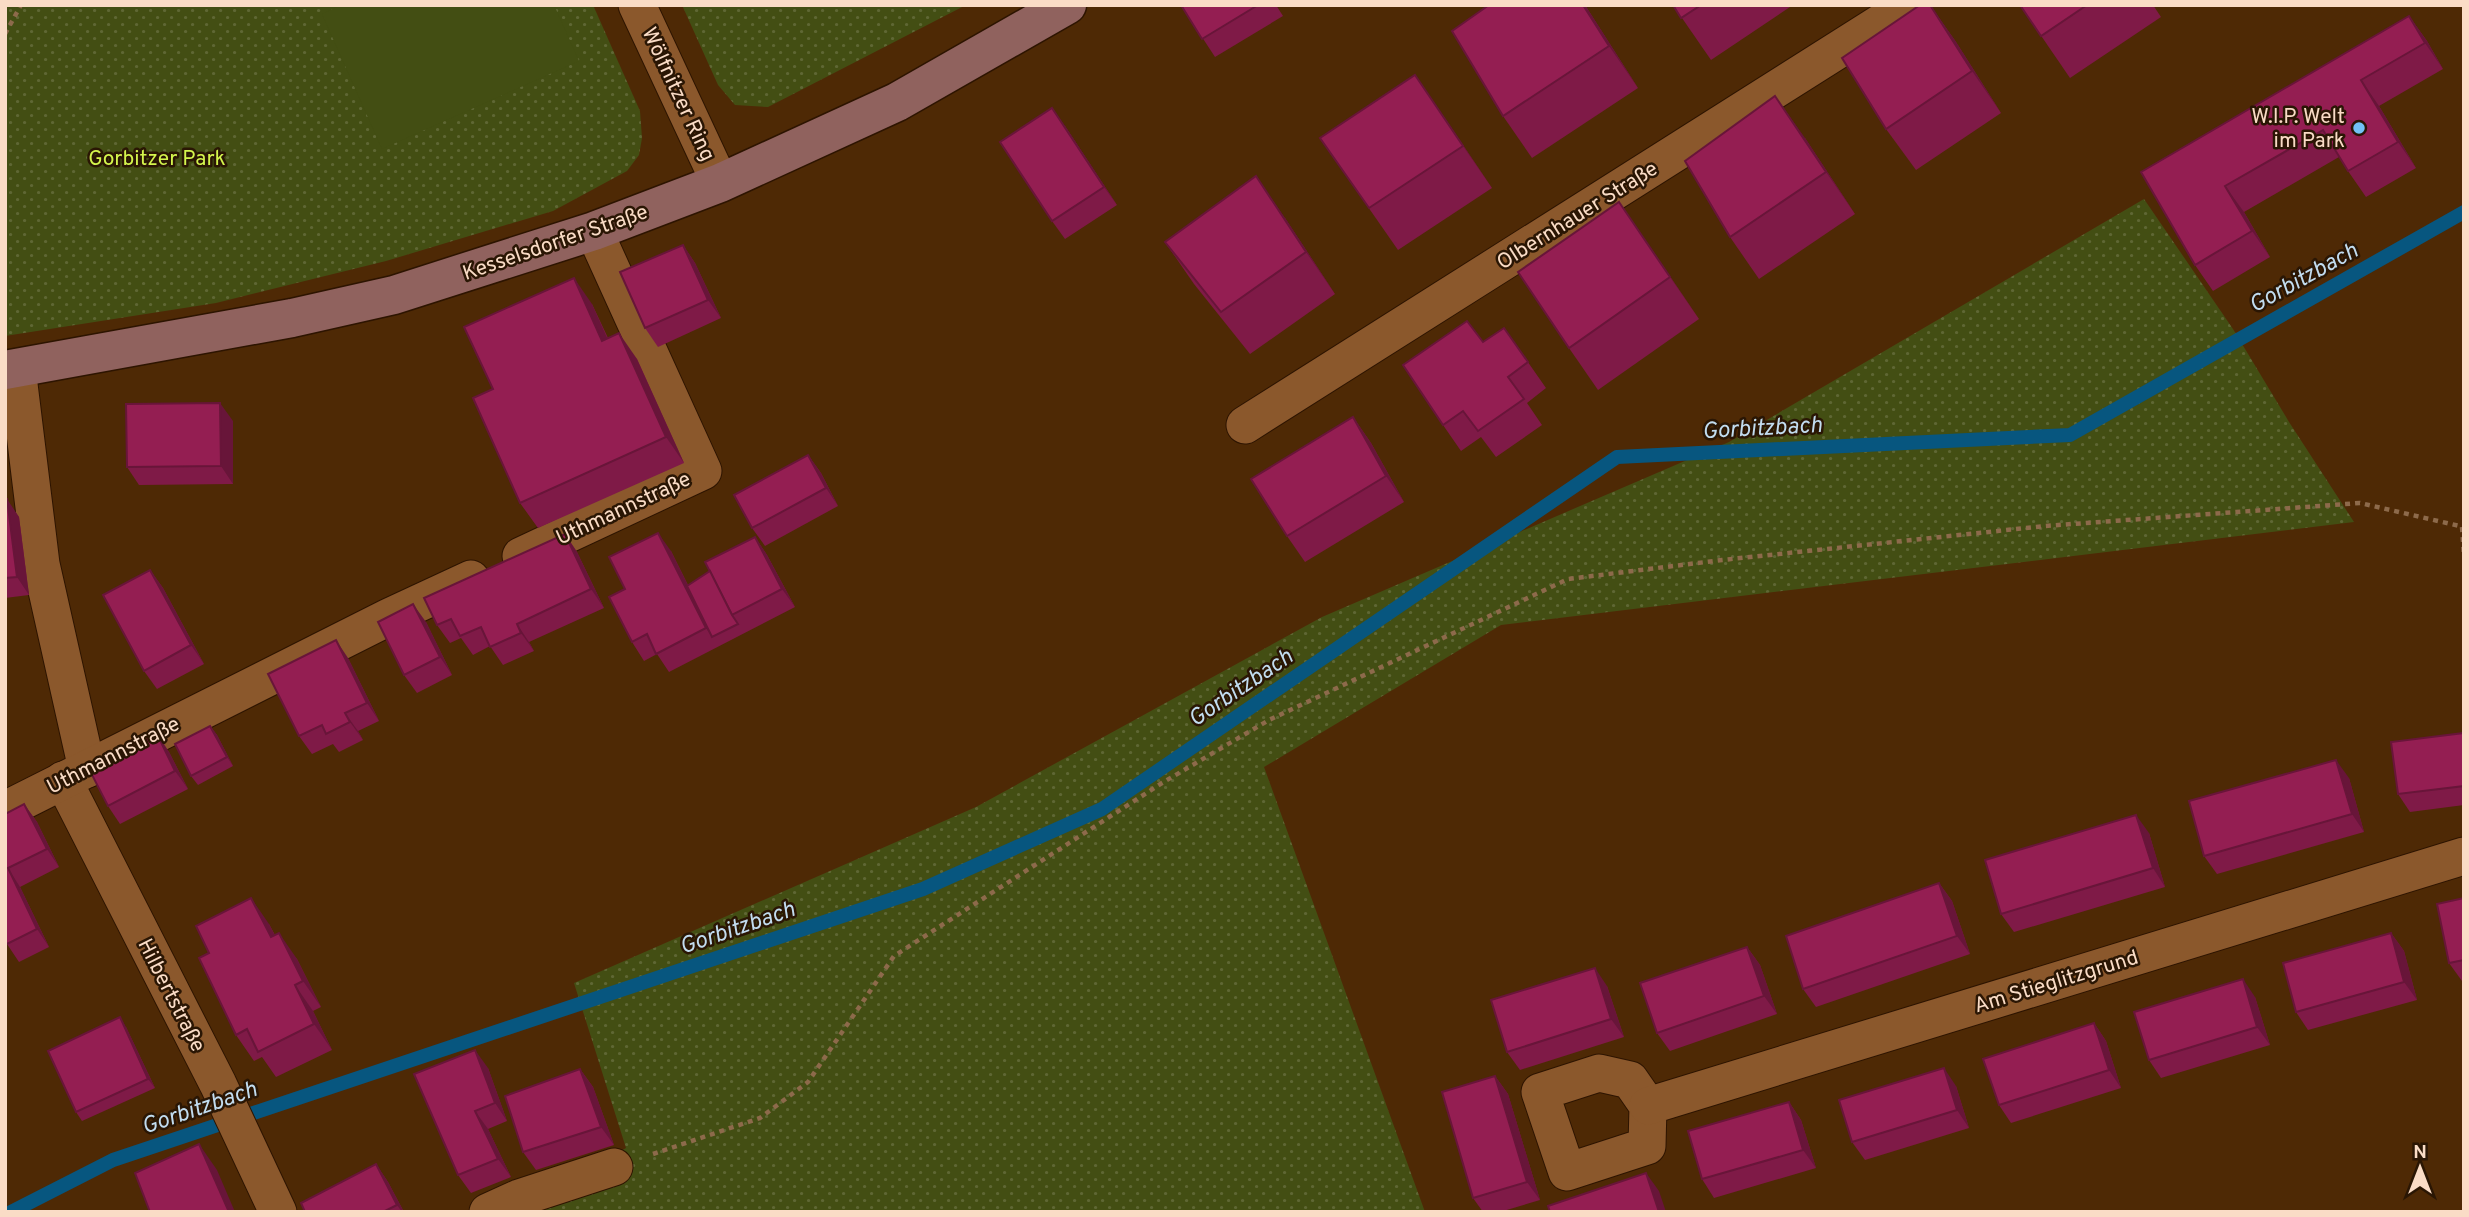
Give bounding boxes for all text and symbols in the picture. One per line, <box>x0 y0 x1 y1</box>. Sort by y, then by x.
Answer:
street label: Wölfnitzer Ring <box>635 23 720 166</box>
place label: W.I.P. Welt im Park <box>2251 104 2345 155</box>
marker: W.I.P. Welt im Park <box>2351 120 2367 136</box>
park label: Gorbitzer Park <box>88 146 226 173</box>
street label: Olbernhauer Straße <box>1492 156 1663 277</box>
street label: Kesselsdorfer Straße <box>459 199 652 288</box>
water label: Gorbitzbach <box>2245 237 2364 321</box>
water label: Gorbitzbach <box>1701 412 1823 447</box>
street label: Uthmannstraße <box>552 466 695 552</box>
water label: Gorbitzbach <box>1184 643 1300 735</box>
street label: Uthmannstraße <box>43 711 185 801</box>
water label: Gorbitzbach <box>676 896 800 963</box>
street label: Hilbertstraße <box>131 934 211 1057</box>
street label: Am Stieglitzgrund <box>1971 945 2142 1020</box>
water label: Gorbitzbach <box>138 1076 262 1143</box>
north arrow <box>2385 1133 2455 1203</box>
text: N <box>2413 1141 2427 1165</box>

